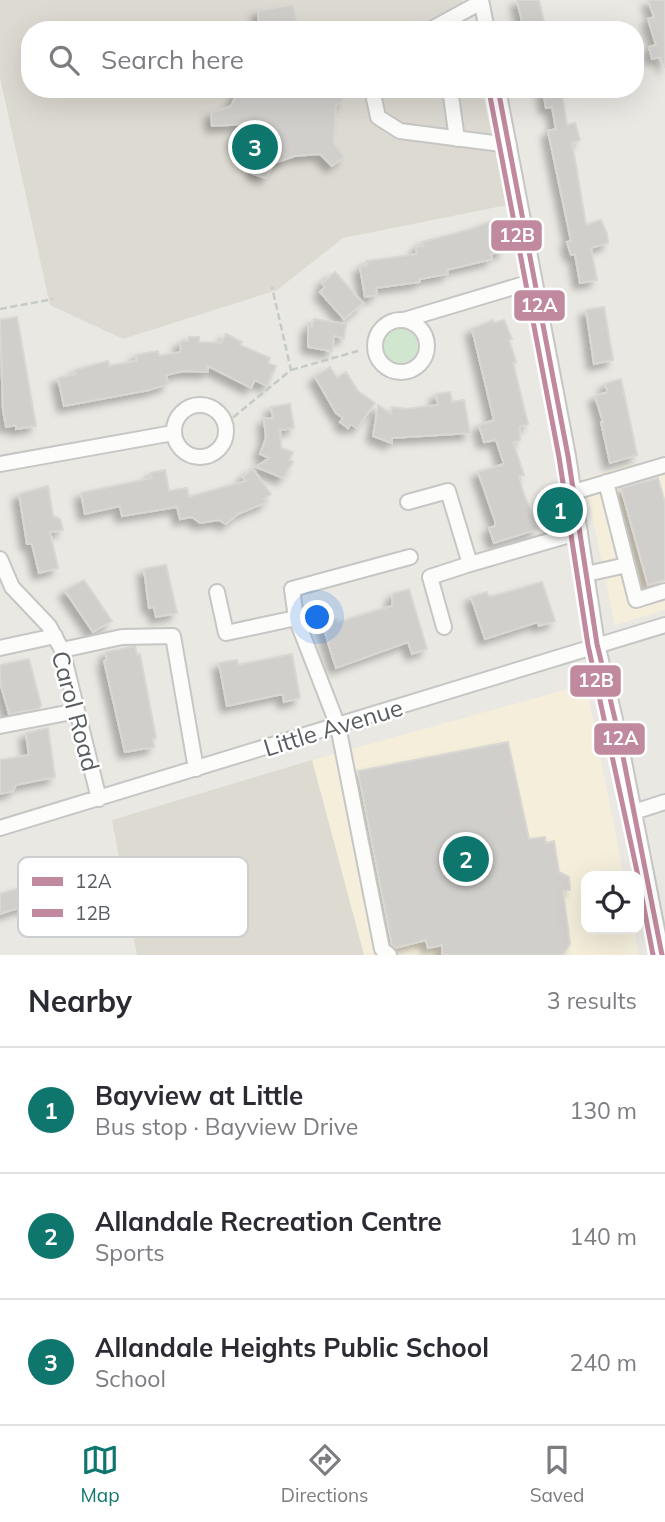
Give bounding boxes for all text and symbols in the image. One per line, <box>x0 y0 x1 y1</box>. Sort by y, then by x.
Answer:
search box <box>21 21 644 98</box>
icon: search <box>45 41 83 79</box>
text: Search here <box>101 43 244 76</box>
pin: 3 <box>232 121 278 173</box>
line badge: 12B <box>490 219 543 252</box>
text: 12B <box>499 223 535 247</box>
line badge: 12A <box>513 289 566 322</box>
text: 12A <box>520 293 558 317</box>
pin: 1 <box>537 484 583 536</box>
your location <box>300 600 334 634</box>
street label: Carol Road <box>46 647 106 775</box>
line badge: 12B <box>569 664 622 698</box>
text: 12B <box>578 668 614 692</box>
street label: Little Avenue <box>260 692 406 762</box>
line badge: 12A <box>593 722 646 756</box>
text: 12A <box>601 726 639 750</box>
pin: 2 <box>443 833 489 885</box>
legend <box>18 857 248 937</box>
text: 12A <box>75 869 112 893</box>
map controls <box>581 871 644 934</box>
button: locate <box>581 871 644 934</box>
text: 12B <box>75 901 111 925</box>
text: Nearby <box>28 982 132 1020</box>
text: 3 results <box>547 986 637 1015</box>
text: Bayview at Little <box>95 1079 303 1112</box>
text: 1 <box>44 1096 58 1125</box>
text: 130 m <box>569 1096 637 1125</box>
text: Bus stop · Bayview Drive <box>95 1112 358 1141</box>
text: Allandale Recreation Centre <box>95 1205 442 1238</box>
text: 2 <box>44 1222 58 1251</box>
text: 140 m <box>569 1222 637 1251</box>
text: Sports <box>95 1238 165 1267</box>
text: Allandale Heights Public School <box>95 1331 489 1364</box>
text: 3 <box>44 1348 58 1377</box>
text: 240 m <box>569 1348 637 1377</box>
text: School <box>95 1364 166 1393</box>
tab: Map <box>81 1441 120 1507</box>
tab: Directions <box>281 1441 369 1507</box>
tab: Saved <box>530 1441 584 1507</box>

